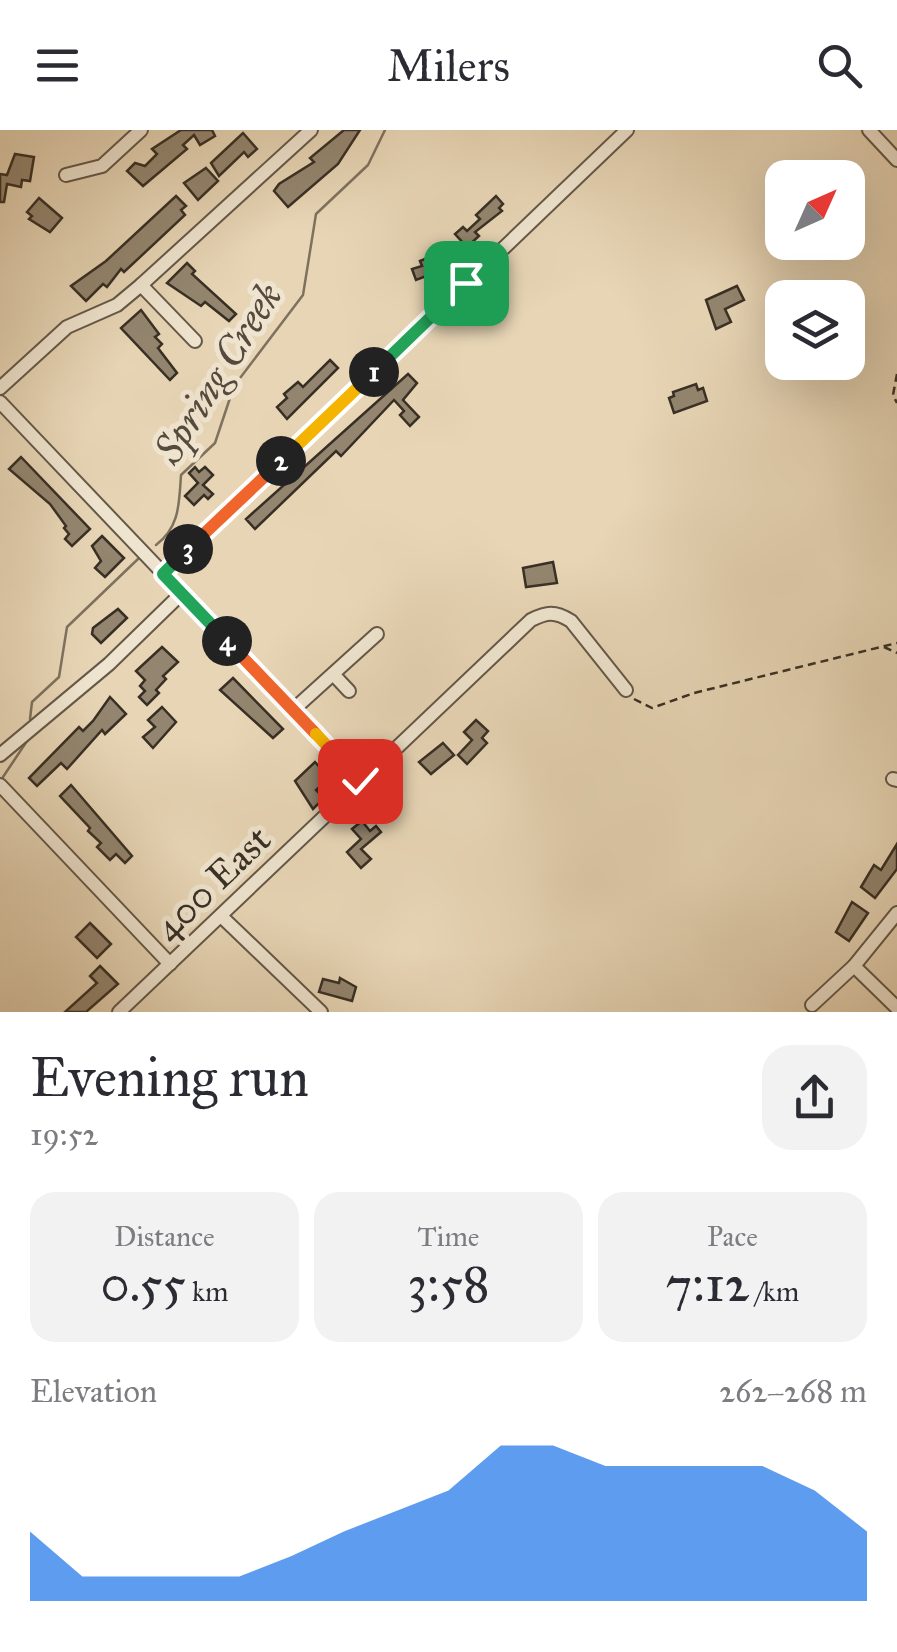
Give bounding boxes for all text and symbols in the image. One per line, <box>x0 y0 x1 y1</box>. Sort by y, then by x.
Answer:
icon: menu <box>30 38 85 93</box>
text: Milers <box>387 38 510 93</box>
icon: search <box>812 38 867 93</box>
north arrow <box>765 160 865 260</box>
map controls <box>765 160 865 380</box>
pin <box>424 241 509 326</box>
icon: arrive <box>439 256 494 311</box>
water label: Spring Creek <box>143 274 293 473</box>
button: layers <box>765 280 865 380</box>
pin: 1 <box>349 347 399 397</box>
text: 1 <box>368 354 380 389</box>
pin: 2 <box>256 436 306 486</box>
text: 2 <box>274 443 288 478</box>
pin: 3 <box>163 524 213 574</box>
text: 3 <box>182 531 194 566</box>
pin: 4 <box>202 616 252 666</box>
text: 4 <box>219 623 235 658</box>
pin <box>318 739 403 824</box>
icon: check <box>333 754 388 809</box>
street label: 400 East <box>144 816 280 950</box>
text: Evening run <box>30 1044 309 1111</box>
button: share <box>762 1045 867 1150</box>
text: 19:52 <box>30 1115 98 1154</box>
text: Distance <box>114 1219 215 1254</box>
text: Time <box>418 1219 480 1254</box>
text: Pace <box>707 1219 758 1254</box>
text: 0.55 <box>101 1254 186 1315</box>
text: 3:58 <box>407 1254 490 1315</box>
text: 7:12 <box>666 1254 749 1315</box>
text: km <box>186 1274 228 1309</box>
text: /km <box>749 1274 799 1309</box>
text: Elevation <box>30 1372 157 1411</box>
text: 262–268 m <box>719 1372 867 1411</box>

